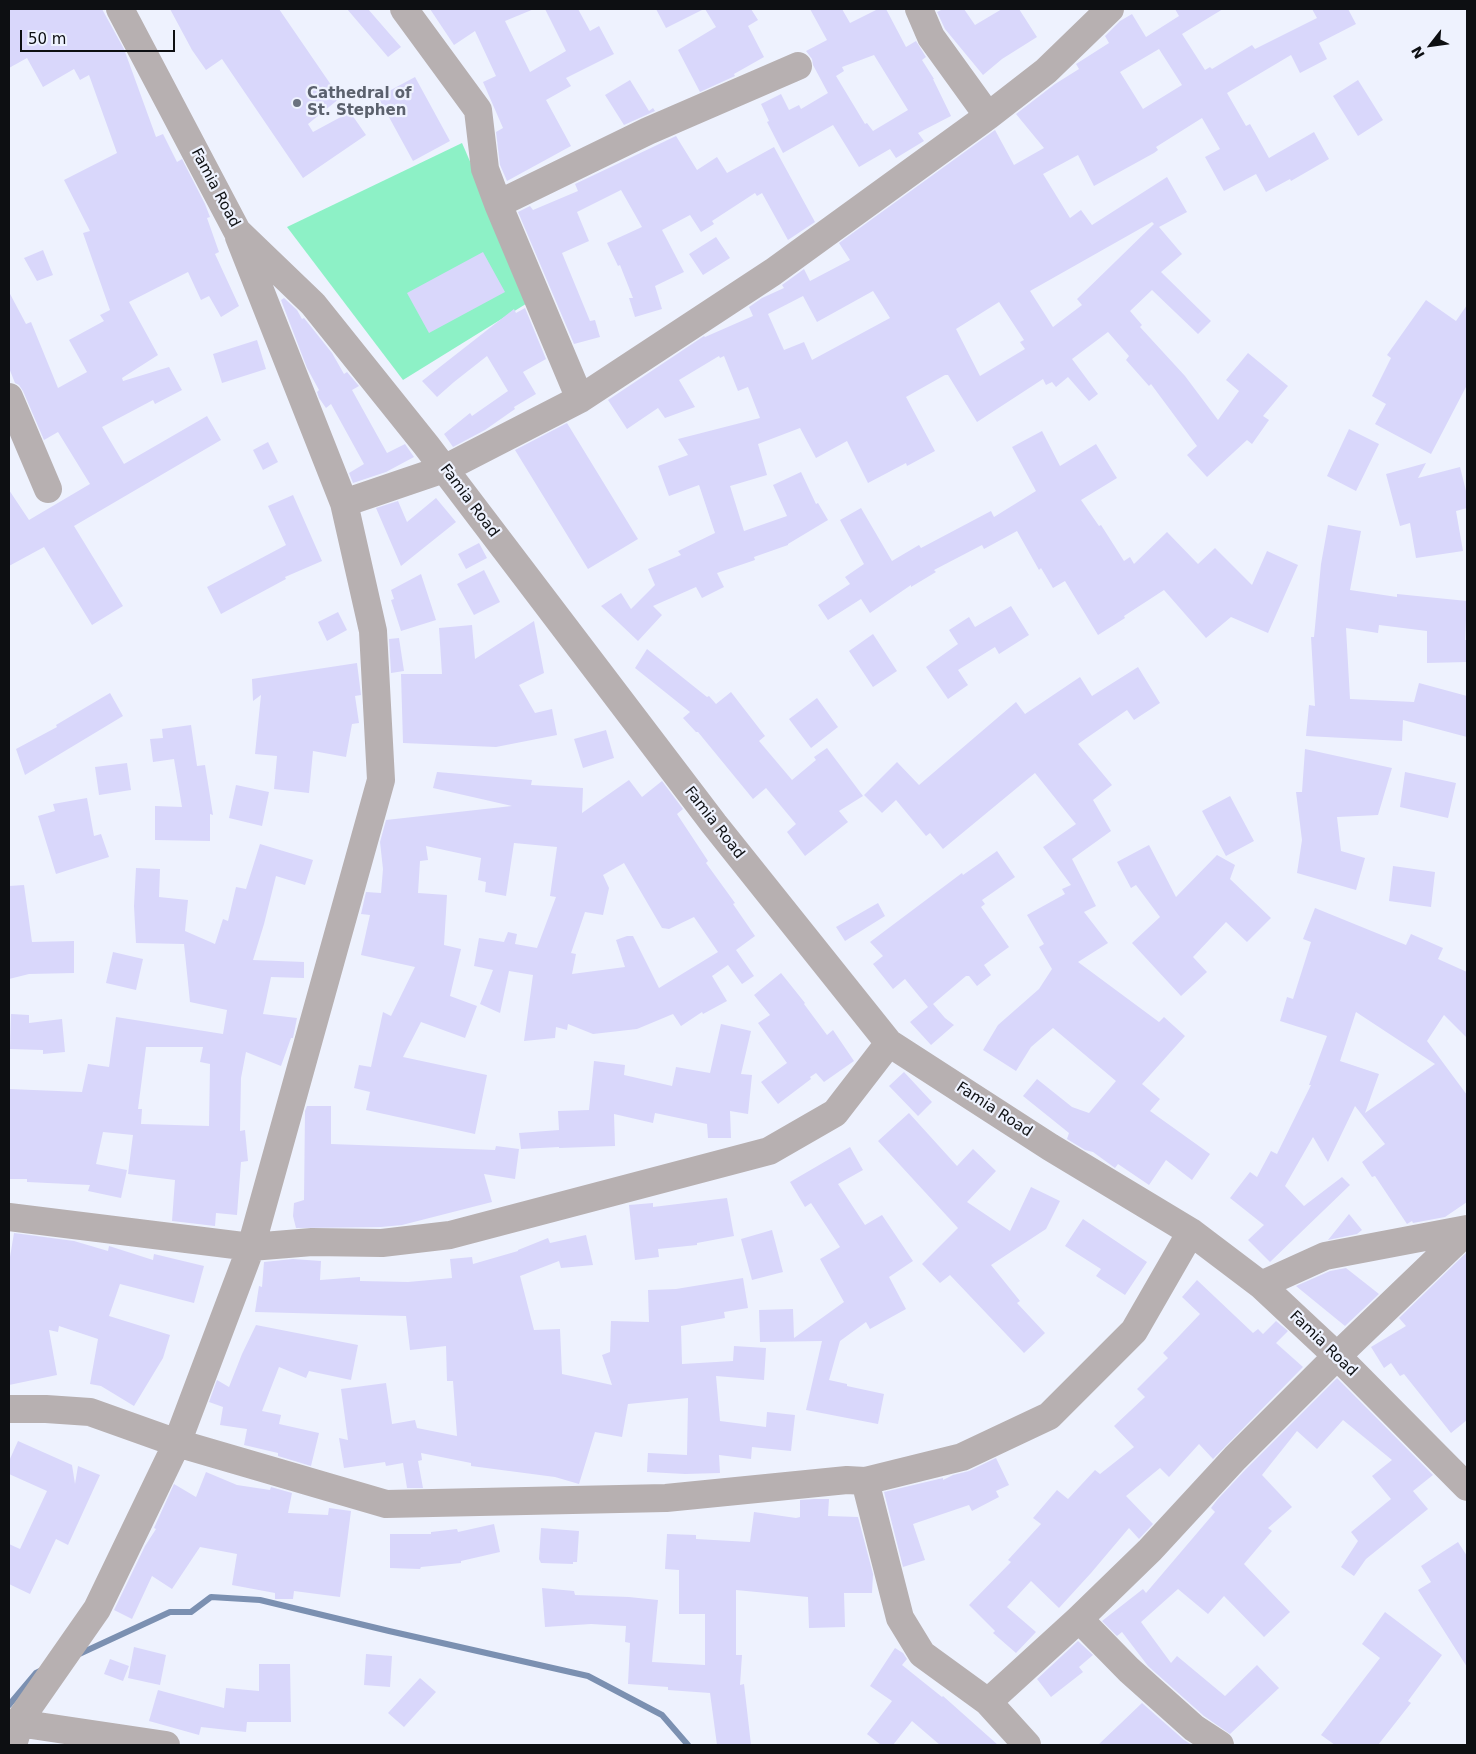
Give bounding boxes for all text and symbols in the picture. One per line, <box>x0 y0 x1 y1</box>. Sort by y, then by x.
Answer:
scale bar <box>22 20 178 52</box>
north arrow <box>1406 20 1456 70</box>
text: 50 m <box>28 30 66 48</box>
text: N <box>1408 43 1428 62</box>
place label: Cathedral of St. Stephen <box>307 85 412 120</box>
marker: Cathedral of St. Stephen <box>291 97 303 109</box>
street label: Famia Road <box>187 145 243 231</box>
street label: Famia Road <box>436 461 502 541</box>
street label: Famia Road <box>680 783 748 863</box>
street label: Famia Road <box>953 1079 1035 1141</box>
street label: Famia Road <box>1286 1307 1360 1381</box>

